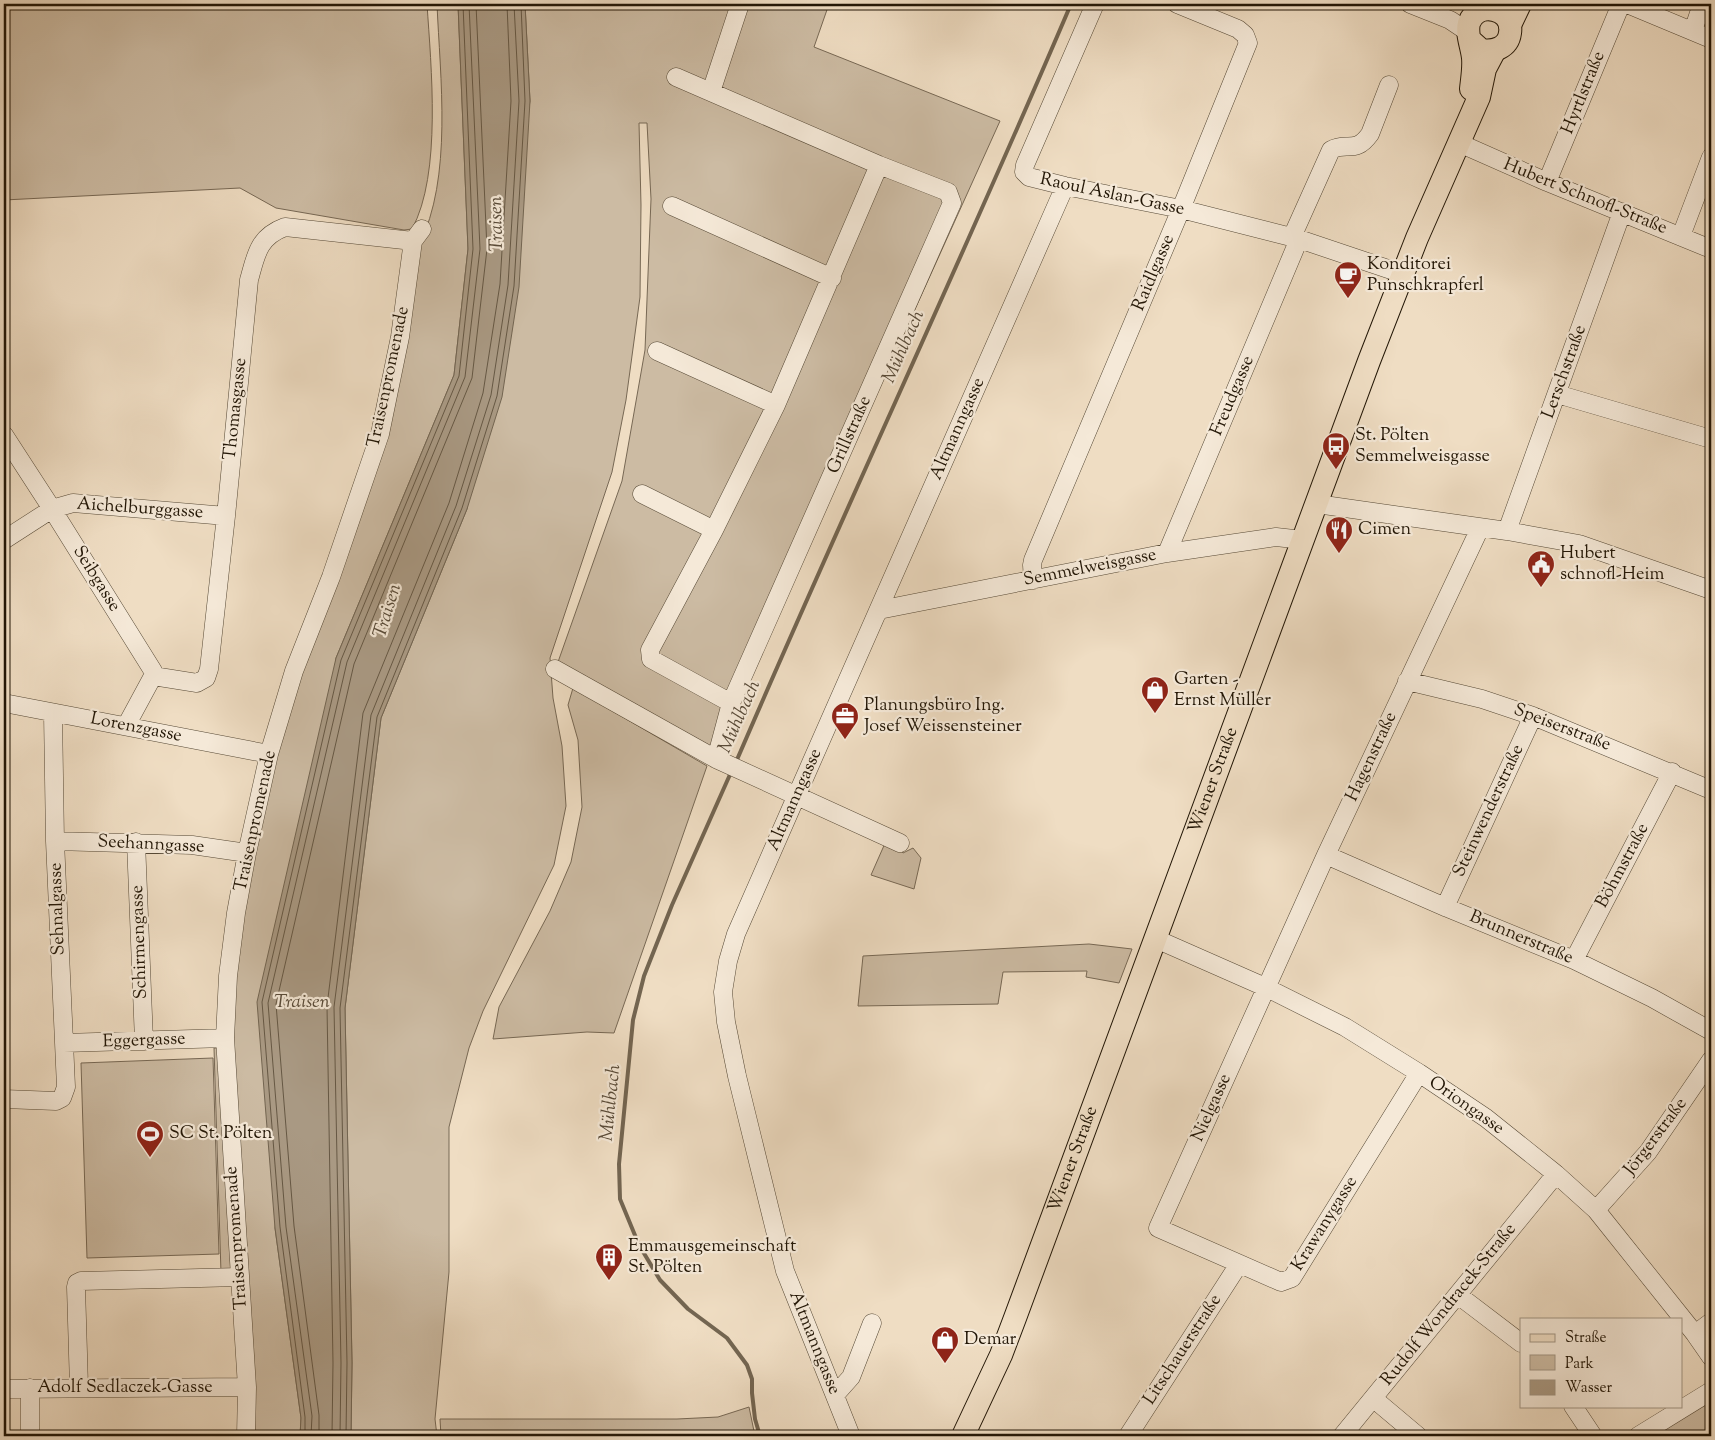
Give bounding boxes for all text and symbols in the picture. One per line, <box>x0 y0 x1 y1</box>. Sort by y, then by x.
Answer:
street label: Hyrtlstraße <box>1556 48 1612 138</box>
street label: Hubert Schnofl-Straße <box>1499 152 1671 242</box>
street label: Raoul Aslan-Gasse <box>1037 167 1187 223</box>
water label: Traisen <box>483 196 511 252</box>
street label: Raidlgasse <box>1126 231 1182 315</box>
place label: Konditorei Punschkrapferl <box>1367 252 1484 299</box>
cafe icon: Konditorei Punschkrapferl <box>1333 260 1363 299</box>
street label: Traisenpromenade <box>361 304 417 450</box>
water label: Mühlbach <box>876 306 932 388</box>
street label: Lerschstraße <box>1536 322 1594 422</box>
street label: Freudgasse <box>1204 352 1262 440</box>
street label: Thomasgasse <box>218 357 254 461</box>
street label: Altmanngasse <box>924 374 992 484</box>
street label: Grillstraße <box>821 392 879 478</box>
place label: St. Pölten Semmelweisgasse <box>1355 423 1490 470</box>
bus stop icon: St. Pölten Semmelweisgasse <box>1321 431 1351 470</box>
street label: Aichelburggasse <box>76 492 204 526</box>
restaurant icon: Cimen <box>1324 515 1354 554</box>
place label: Cimen <box>1358 517 1411 543</box>
street label: Seibgasse <box>65 541 127 617</box>
place label: Hubert schnofl-Heim <box>1560 541 1665 588</box>
street label: Semmelweisgasse <box>1021 542 1159 594</box>
public building icon: Hubert schnofl-Heim <box>1526 549 1556 588</box>
water label: Traisen <box>367 581 409 641</box>
place label: Garten - Ernst Müller <box>1174 667 1271 714</box>
shop icon: Garten - Ernst Müller <box>1140 675 1170 714</box>
water label: Mühlbach <box>712 676 768 758</box>
place label: Planungsbüro Ing. Josef Weissensteiner <box>863 693 1022 740</box>
street label: Speiserstraße <box>1509 697 1615 759</box>
office icon: Planungsbüro Ing. Josef Weissensteiner <box>830 701 860 740</box>
street label: Lorenzgasse <box>88 706 184 750</box>
street label: Hagenstraße <box>1340 708 1404 806</box>
street label: Wiener Straße <box>1182 724 1245 837</box>
street label: Steinwenderstraße <box>1447 740 1531 882</box>
street label: Altmanngasse <box>761 745 829 855</box>
street label: Traisenpromenade <box>228 748 284 894</box>
street label: Böhmstraße <box>1590 819 1656 913</box>
street label: Seehanngasse <box>97 829 205 861</box>
street label: Sehnalgasse <box>43 862 73 956</box>
street label: Schirmengasse <box>125 884 155 1000</box>
street label: Brunnerstraße <box>1465 904 1577 972</box>
water label: Traisen <box>274 989 330 1016</box>
street label: Eggergasse <box>102 1027 186 1055</box>
water label: Mühlbach <box>594 1062 629 1143</box>
street label: Nielgasse <box>1185 1070 1239 1146</box>
street label: Oriongasse <box>1423 1070 1509 1142</box>
street label: Jörgerstraße <box>1617 1093 1694 1182</box>
street label: Wiener Straße <box>1042 1103 1105 1216</box>
sports icon: SC St. Pölten <box>135 1119 165 1158</box>
place label: SC St. Pölten <box>169 1121 273 1147</box>
street label: Traisenpromenade <box>219 1165 255 1311</box>
street label: Krawanygasse <box>1285 1171 1365 1277</box>
street label: Rudolf Wondracek-Straße <box>1375 1218 1523 1392</box>
place label: Emmausgemeinschaft St. Pölten <box>628 1234 796 1281</box>
building icon: Emmausgemeinschaft St. Pölten <box>594 1242 624 1281</box>
street label: Altmanngasse <box>781 1287 847 1399</box>
street label: Litschauerstraße <box>1137 1289 1229 1411</box>
legend <box>1520 1318 1682 1408</box>
shop icon: Demar <box>930 1325 960 1364</box>
place label: Demar <box>964 1327 1017 1353</box>
text: Straße <box>1565 1328 1607 1349</box>
text: Park <box>1565 1354 1594 1375</box>
street label: Adolf Sedlaczek-Gasse <box>37 1375 213 1401</box>
text: Wasser <box>1565 1378 1612 1399</box>

